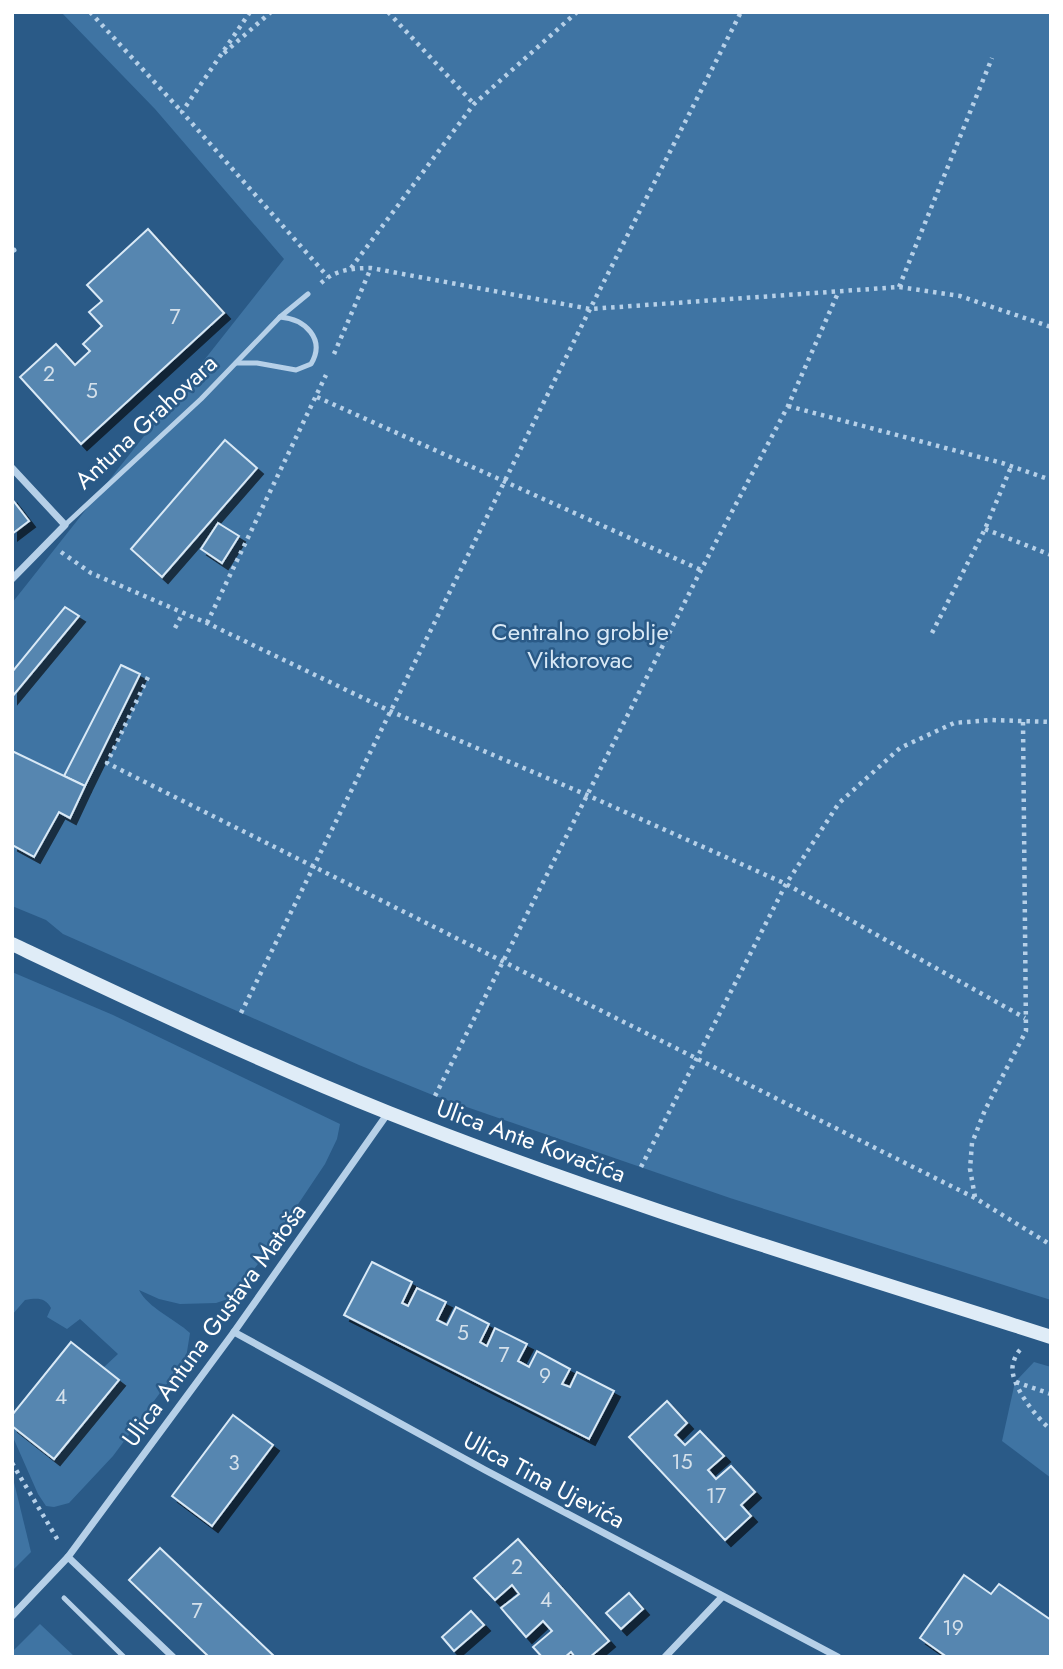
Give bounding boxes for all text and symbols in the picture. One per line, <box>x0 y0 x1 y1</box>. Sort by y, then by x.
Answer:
house number: 7 <box>169 302 181 332</box>
street label: Antuna Grahovara <box>67 346 225 497</box>
house number: 2 <box>43 359 55 389</box>
house number: 5 <box>86 376 98 406</box>
park label: Centralno groblje Viktorovac <box>491 614 669 677</box>
street label: Ulica Ante Kovačića <box>432 1090 631 1191</box>
street label: Ulica Antuna Gustava Matoša <box>113 1196 314 1454</box>
house number: 5 <box>457 1318 469 1348</box>
house number: 7 <box>498 1340 510 1370</box>
house number: 9 <box>539 1361 551 1391</box>
house number: 4 <box>55 1382 67 1412</box>
street label: Ulica Tina Ujevića <box>457 1422 631 1537</box>
house number: 15 <box>671 1447 693 1477</box>
house number: 3 <box>228 1448 240 1478</box>
house number: 17 <box>706 1481 726 1511</box>
house number: 2 <box>511 1552 523 1582</box>
house number: 4 <box>540 1585 552 1615</box>
house number: 7 <box>191 1596 203 1626</box>
house number: 19 <box>942 1613 964 1643</box>

